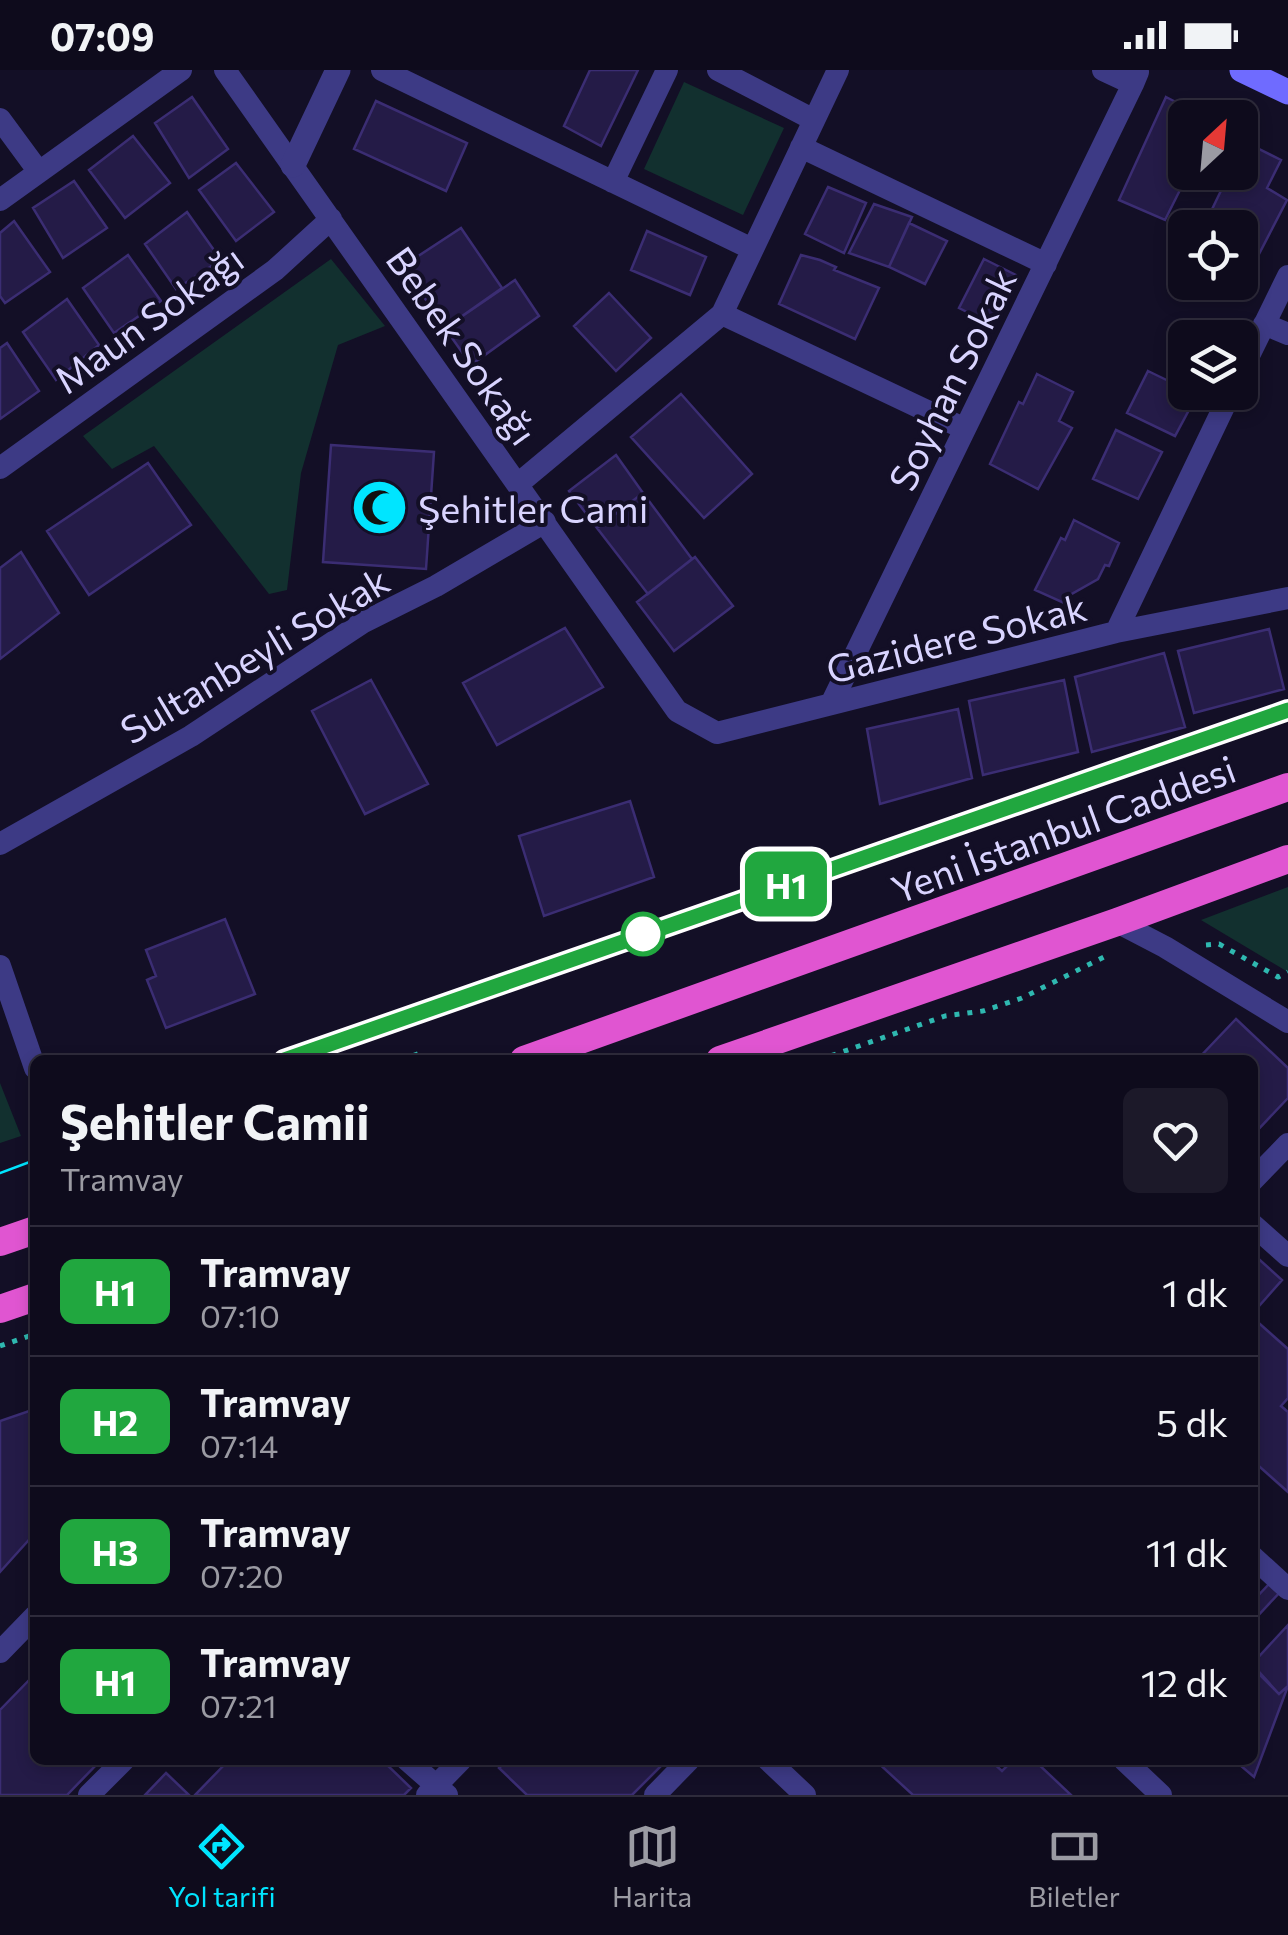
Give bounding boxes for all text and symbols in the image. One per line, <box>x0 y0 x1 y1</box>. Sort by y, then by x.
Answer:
text: 07:09 <box>50 12 155 59</box>
north arrow <box>1168 100 1258 190</box>
map controls <box>1168 100 1258 410</box>
button: locate <box>1168 210 1258 300</box>
street label: Maun Sokağı <box>44 234 252 402</box>
street label: Bebek Sokağı <box>378 237 548 453</box>
street label: Soyhan Sokak <box>877 261 1025 497</box>
button: layers <box>1168 320 1258 410</box>
mosque icon: Şehitler Cami <box>349 477 409 537</box>
place label: Şehitler Cami <box>418 484 648 531</box>
street label: Sultanbeyli Sokak <box>111 555 397 753</box>
street label: Gazidere Sokak <box>821 582 1091 692</box>
street label: Yeni İstanbul Caddesi <box>885 744 1241 912</box>
line badge: H1 <box>741 852 831 916</box>
text: H1 <box>765 863 807 906</box>
unlabelled marker <box>622 913 664 955</box>
button: heart <box>1123 1088 1228 1193</box>
text: Şehitler Camii <box>60 1091 370 1150</box>
text: Tramvay <box>60 1158 184 1198</box>
text: Tramvay <box>200 1248 351 1295</box>
text: 1 dk <box>1162 1268 1228 1315</box>
text: H1 <box>94 1270 136 1313</box>
text: 07:10 <box>200 1295 280 1335</box>
text: Tramvay <box>200 1378 351 1425</box>
text: 5 dk <box>1156 1398 1228 1445</box>
text: H2 <box>92 1400 138 1443</box>
text: 07:14 <box>200 1425 278 1465</box>
text: Tramvay <box>200 1508 351 1555</box>
text: 11 dk <box>1146 1528 1228 1575</box>
text: H3 <box>92 1530 138 1573</box>
text: 07:20 <box>200 1555 284 1595</box>
text: Tramvay <box>200 1638 351 1685</box>
text: 12 dk <box>1141 1658 1228 1705</box>
text: H1 <box>94 1660 136 1703</box>
text: 07:21 <box>200 1685 277 1725</box>
tab: Yol tarifi <box>168 1819 276 1913</box>
tab: Harita <box>612 1819 692 1913</box>
tab: Biletler <box>1028 1819 1120 1913</box>

